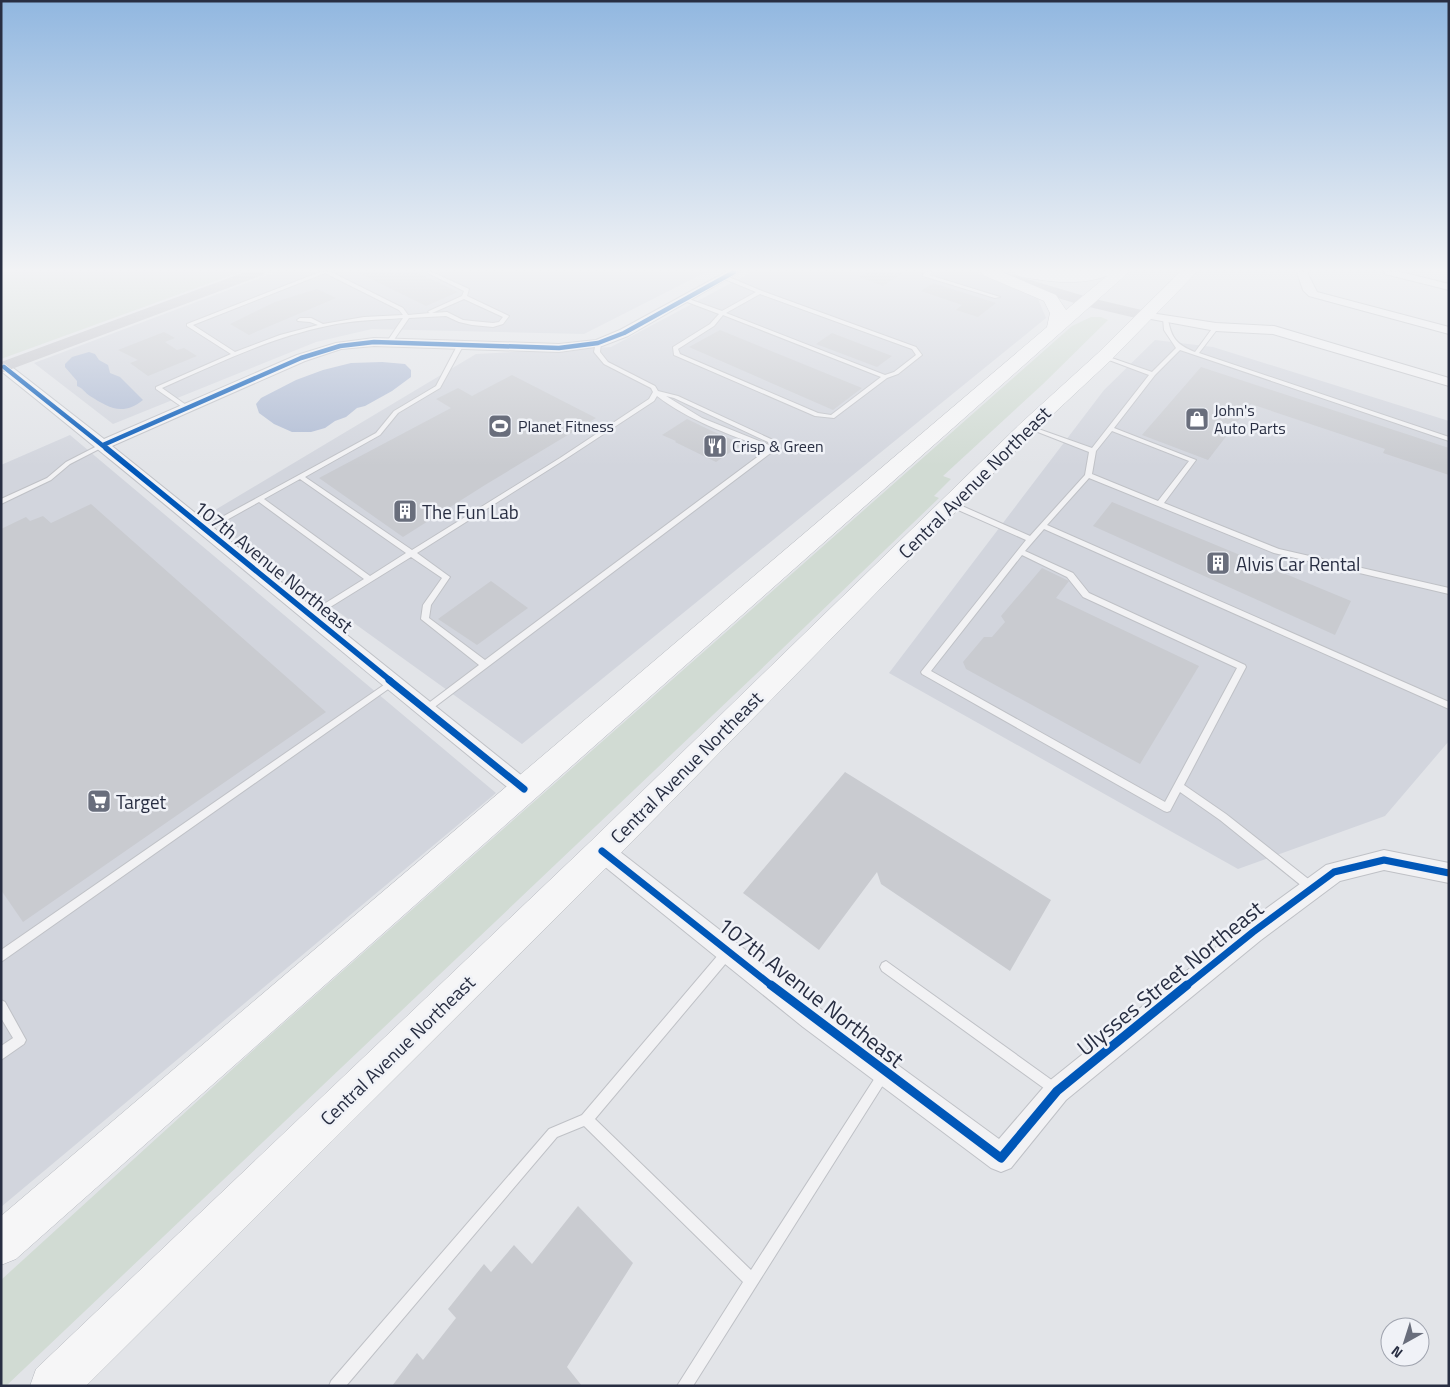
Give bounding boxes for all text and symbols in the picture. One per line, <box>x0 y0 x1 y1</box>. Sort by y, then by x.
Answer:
place label: John's Auto Parts <box>1214 398 1286 440</box>
street label: Central Avenue Northeast <box>891 399 1057 565</box>
shop icon: John's Auto Parts <box>1184 406 1210 432</box>
sports icon: Planet Fitness <box>487 413 513 439</box>
place label: Planet Fitness <box>518 414 614 438</box>
restaurant icon: Crisp & Green <box>702 433 728 459</box>
place label: Crisp & Green <box>732 434 824 458</box>
street label: 107th Avenue Northeast <box>188 493 360 640</box>
place label: The Fun Lab <box>422 497 519 526</box>
building icon: The Fun Lab <box>392 498 418 524</box>
place label: Alvis Car Rental <box>1236 549 1361 578</box>
building icon: Alvis Car Rental <box>1205 550 1231 576</box>
street label: Central Avenue Northeast <box>603 684 769 850</box>
place label: Target <box>116 787 167 816</box>
supermarket icon: Target <box>86 788 112 814</box>
street label: Ulysses Street Northeast <box>1069 892 1271 1064</box>
street label: 107th Avenue Northeast <box>710 908 912 1076</box>
street label: Central Avenue Northeast <box>313 968 481 1132</box>
north arrow <box>1380 1317 1430 1367</box>
text: N <box>1386 1341 1407 1364</box>

